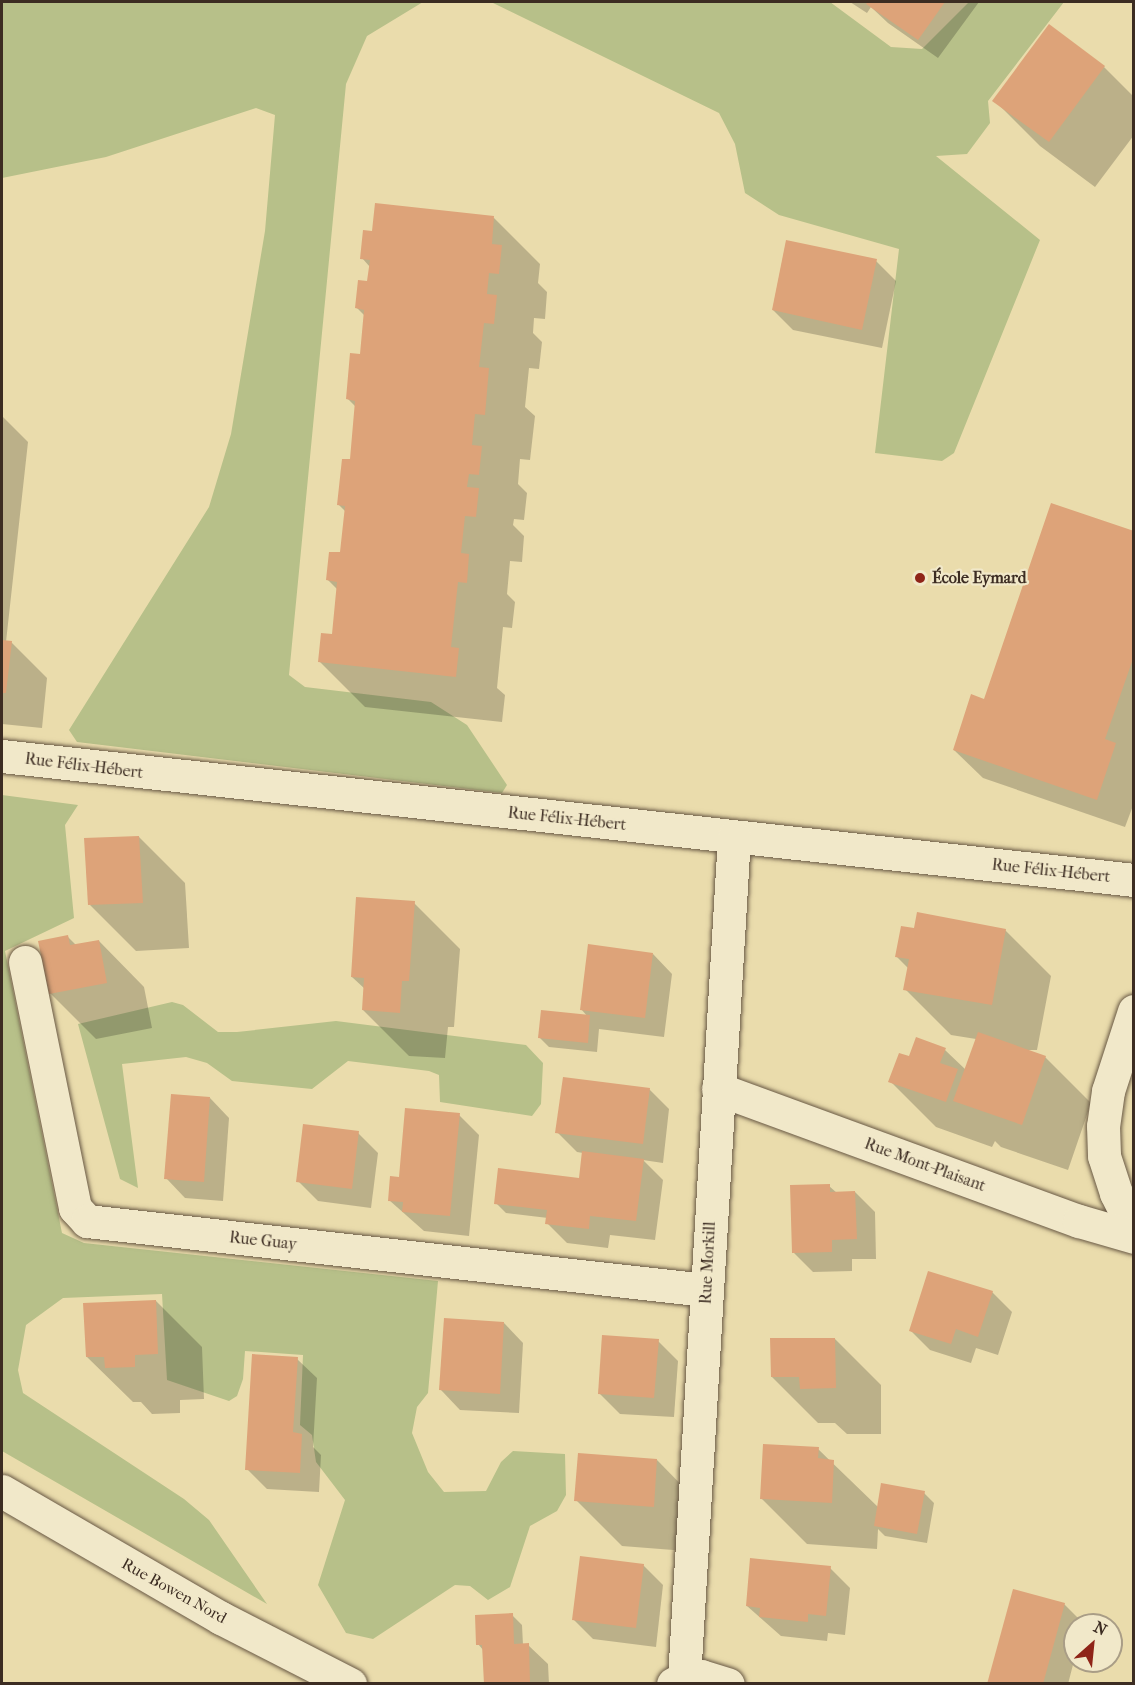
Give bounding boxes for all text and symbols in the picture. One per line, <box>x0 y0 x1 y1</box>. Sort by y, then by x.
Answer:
place label: École Eymard <box>932 568 1026 588</box>
marker: École Eymard <box>913 571 927 585</box>
street label: Rue Félix-Hébert <box>24 749 144 783</box>
street label: Rue Félix-Hébert <box>507 803 627 835</box>
street label: Rue Félix-Hébert <box>991 855 1111 887</box>
street label: Rue Mont-Plaisant <box>862 1134 988 1196</box>
street label: Rue Morkill <box>696 1221 720 1305</box>
street label: Rue Guay <box>228 1228 298 1254</box>
street label: Rue Bowen Nord <box>118 1554 230 1628</box>
north arrow <box>1063 1613 1123 1673</box>
text: N <box>1091 1617 1110 1640</box>

